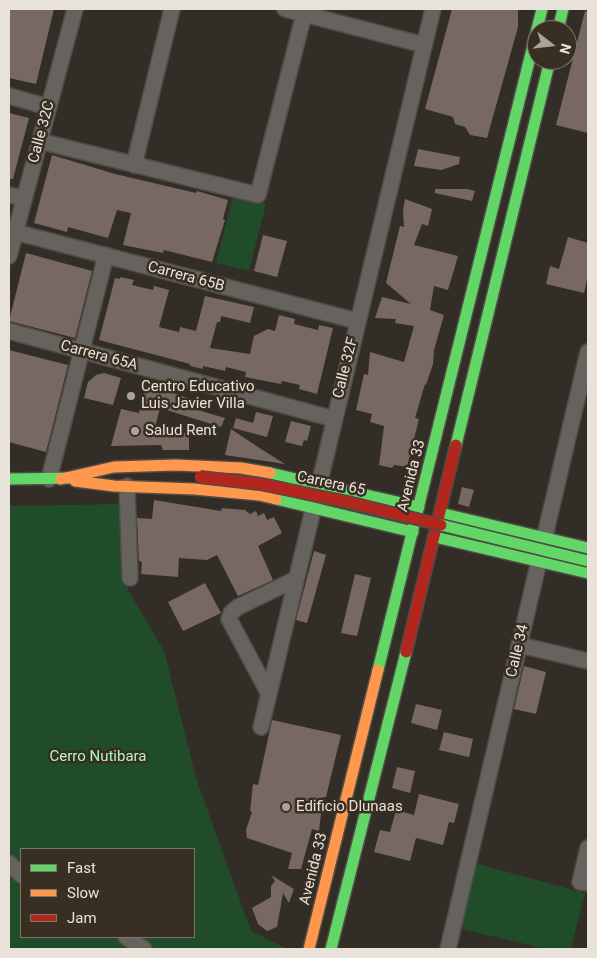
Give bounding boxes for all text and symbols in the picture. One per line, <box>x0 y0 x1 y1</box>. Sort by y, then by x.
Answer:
north arrow <box>527 20 577 70</box>
text: N <box>556 42 575 56</box>
street label: Calle 32C <box>25 99 59 165</box>
street label: Carrera 65B <box>146 258 226 296</box>
street label: Calle 32F <box>330 336 362 400</box>
street label: Carrera 65A <box>58 337 140 375</box>
place label: Centro Educativo Luis Javier Villa <box>141 378 255 413</box>
marker: Centro Educativo Luis Javier Villa <box>125 390 137 402</box>
place label: Salud Rent <box>145 422 217 440</box>
marker: Salud Rent <box>129 425 141 437</box>
street label: Avenida 33 <box>394 438 430 514</box>
street label: Carrera 65 <box>295 468 367 500</box>
street label: Calle 34 <box>503 623 533 679</box>
park label: Cerro Nutibara <box>49 748 147 766</box>
place label: Edificio Dlunaas <box>296 798 403 816</box>
marker: Edificio Dlunaas <box>280 801 292 813</box>
street label: Avenida 33 <box>296 831 332 907</box>
legend <box>20 848 195 938</box>
text: Fast <box>67 859 96 877</box>
text: Slow <box>67 884 99 902</box>
text: Jam <box>67 909 97 927</box>

